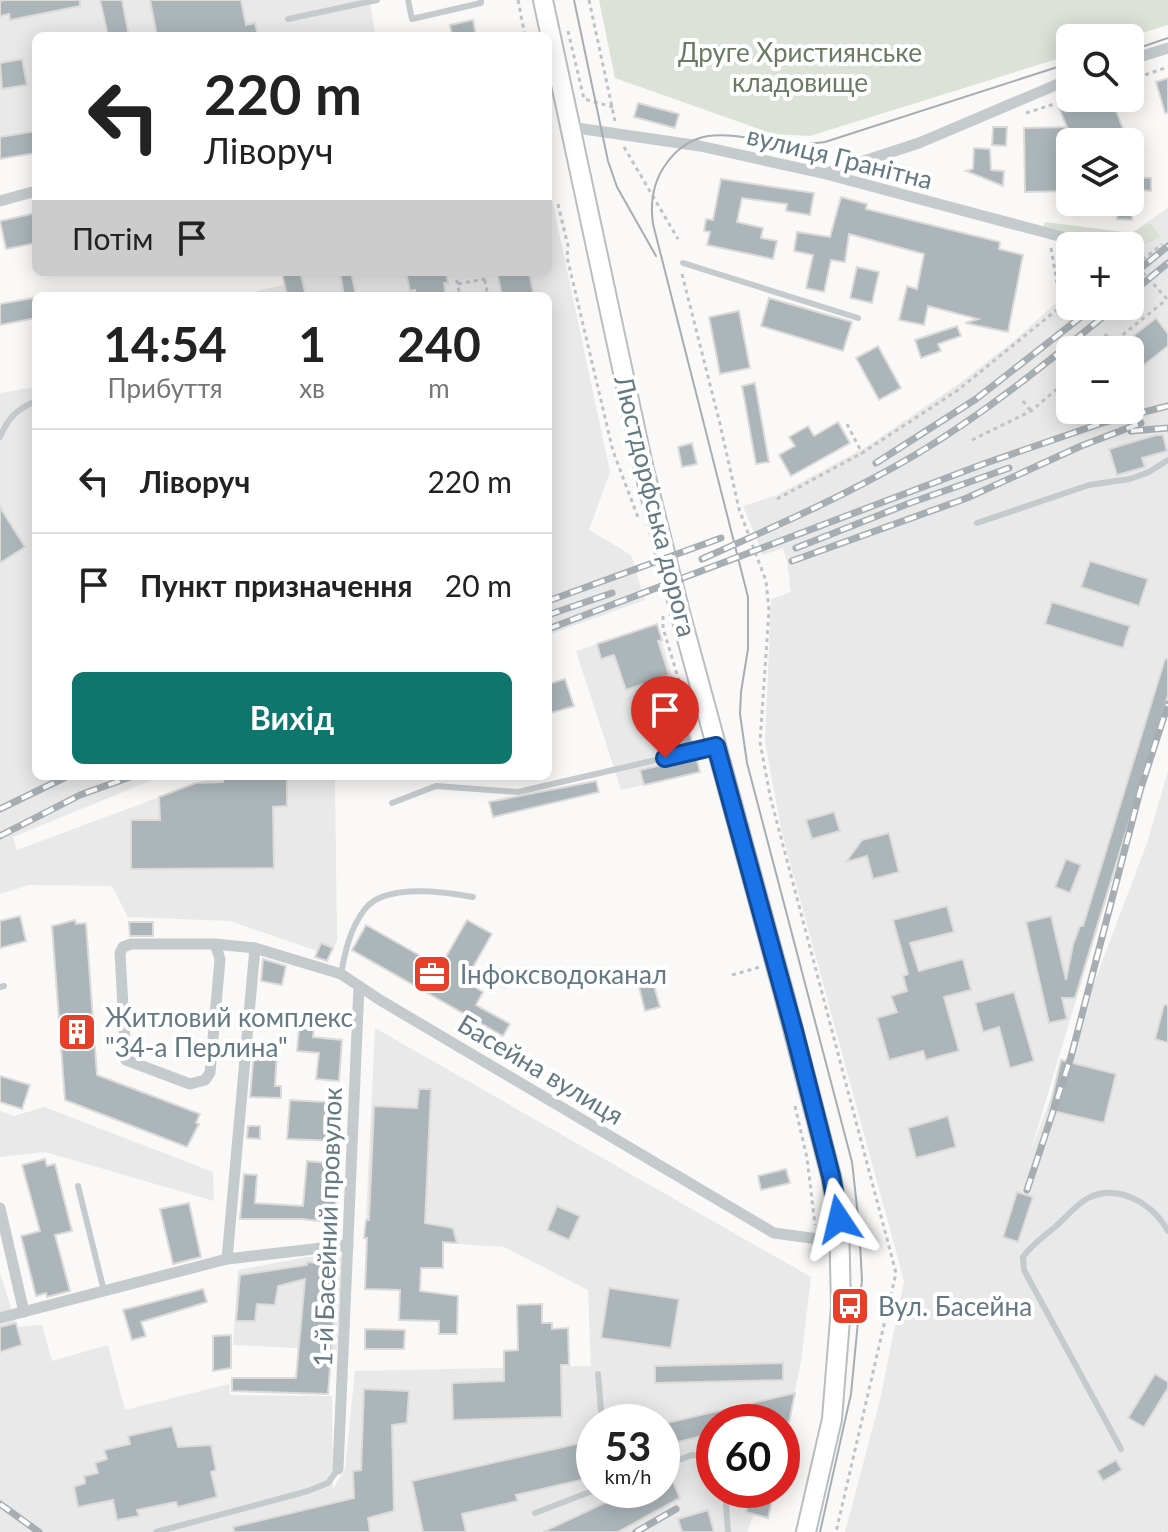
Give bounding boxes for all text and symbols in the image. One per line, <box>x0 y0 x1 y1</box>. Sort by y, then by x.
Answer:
map controls <box>1056 24 1144 424</box>
button: search <box>1056 24 1144 112</box>
park label: Друге Християнське кладовище <box>678 36 922 98</box>
text: 220 m <box>204 60 362 127</box>
icon: left <box>72 64 176 168</box>
street label: вулиця Гранітна <box>744 118 936 196</box>
text: Ліворуч <box>204 128 334 172</box>
button: layers <box>1056 128 1144 216</box>
icon: arrive <box>170 216 214 260</box>
text: Потім <box>72 220 154 256</box>
button: + <box>1056 232 1144 320</box>
text: 14:54 <box>103 315 227 372</box>
text: 1 <box>298 315 326 372</box>
text: 240 <box>397 315 481 372</box>
button: − <box>1056 336 1144 424</box>
street label: Люстдорфська дорога <box>608 371 704 640</box>
text: Прибуття <box>108 372 223 404</box>
text: хв <box>299 372 325 404</box>
text: m <box>428 372 450 404</box>
icon: left <box>72 459 116 503</box>
text: Ліворуч <box>140 463 250 499</box>
text: 220 m <box>427 463 512 499</box>
icon: arrive <box>72 563 116 607</box>
text: Пункт призначення <box>140 567 413 603</box>
text: 20 m <box>445 567 512 603</box>
button: Вихід <box>72 672 512 764</box>
pin <box>631 676 699 758</box>
icon: arrive <box>643 688 687 732</box>
office icon: Інфоксводоканал <box>411 953 453 995</box>
place label: Інфоксводоканал <box>460 958 667 990</box>
place label: Житловий комплекс "34-а Перлина" <box>105 1001 353 1063</box>
street label: Басейна вулиця <box>452 1007 630 1131</box>
building icon: Житловий комплекс "34-а Перлина" <box>56 1011 98 1053</box>
street label: 1-й Басейний провулок <box>306 1086 348 1367</box>
position arrow <box>797 1177 881 1261</box>
bus stop icon: Вул. Басейна <box>829 1285 871 1327</box>
place label: Вул. Басейна <box>878 1290 1032 1322</box>
speed limit sign: 60 <box>696 1404 800 1508</box>
text: 53 <box>605 1422 651 1470</box>
text: km/h <box>605 1464 651 1488</box>

